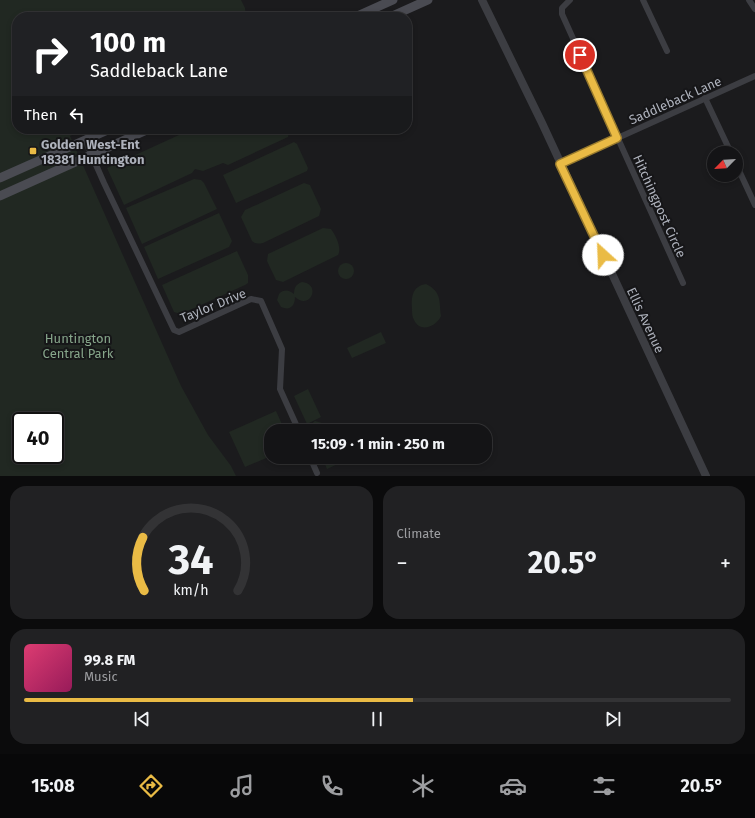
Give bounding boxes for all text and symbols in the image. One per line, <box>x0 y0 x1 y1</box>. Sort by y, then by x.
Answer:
text: 100 m <box>90 26 166 59</box>
icon: right <box>24 28 76 80</box>
pin <box>563 38 597 72</box>
icon: arrive <box>569 44 591 66</box>
text: Saddleback Lane <box>90 60 228 82</box>
street label: Saddleback Lane <box>627 73 724 128</box>
icon: left <box>66 104 88 126</box>
text: Then <box>24 106 58 124</box>
place label: Golden West-Ent 18381 Huntington <box>41 137 144 167</box>
marker: Golden West-Ent 18381 Huntington <box>28 146 38 156</box>
north arrow <box>707 146 743 182</box>
map controls <box>707 146 743 182</box>
street label: Hitchingpost Circle <box>630 152 689 260</box>
position arrow <box>582 234 624 276</box>
street label: Taylor Drive <box>178 285 248 325</box>
street label: Ellis Avenue <box>624 285 667 355</box>
park label: Huntington Central Park <box>43 331 114 361</box>
speed limit sign: 40 <box>12 412 64 464</box>
text: 15:09 · 1 min · 250 m <box>311 435 445 453</box>
text: Climate <box>397 526 441 541</box>
text: 34 <box>168 534 214 584</box>
text: 20.5° <box>528 545 600 581</box>
text: − <box>397 550 408 577</box>
text: + <box>720 550 731 577</box>
text: km/h <box>174 581 209 598</box>
text: 99.8 FM <box>84 651 135 669</box>
text: Music <box>84 669 118 684</box>
icon: previous <box>131 708 153 730</box>
icon: pause <box>366 708 388 730</box>
icon: next <box>602 708 624 730</box>
icon: directions <box>137 772 165 800</box>
icon: music <box>228 772 256 800</box>
icon: phone <box>318 772 346 800</box>
icon: climate <box>409 772 437 800</box>
icon: car <box>499 772 527 800</box>
icon: filters <box>590 772 618 800</box>
text: 15:08 <box>31 775 75 797</box>
text: 20.5° <box>681 775 724 797</box>

